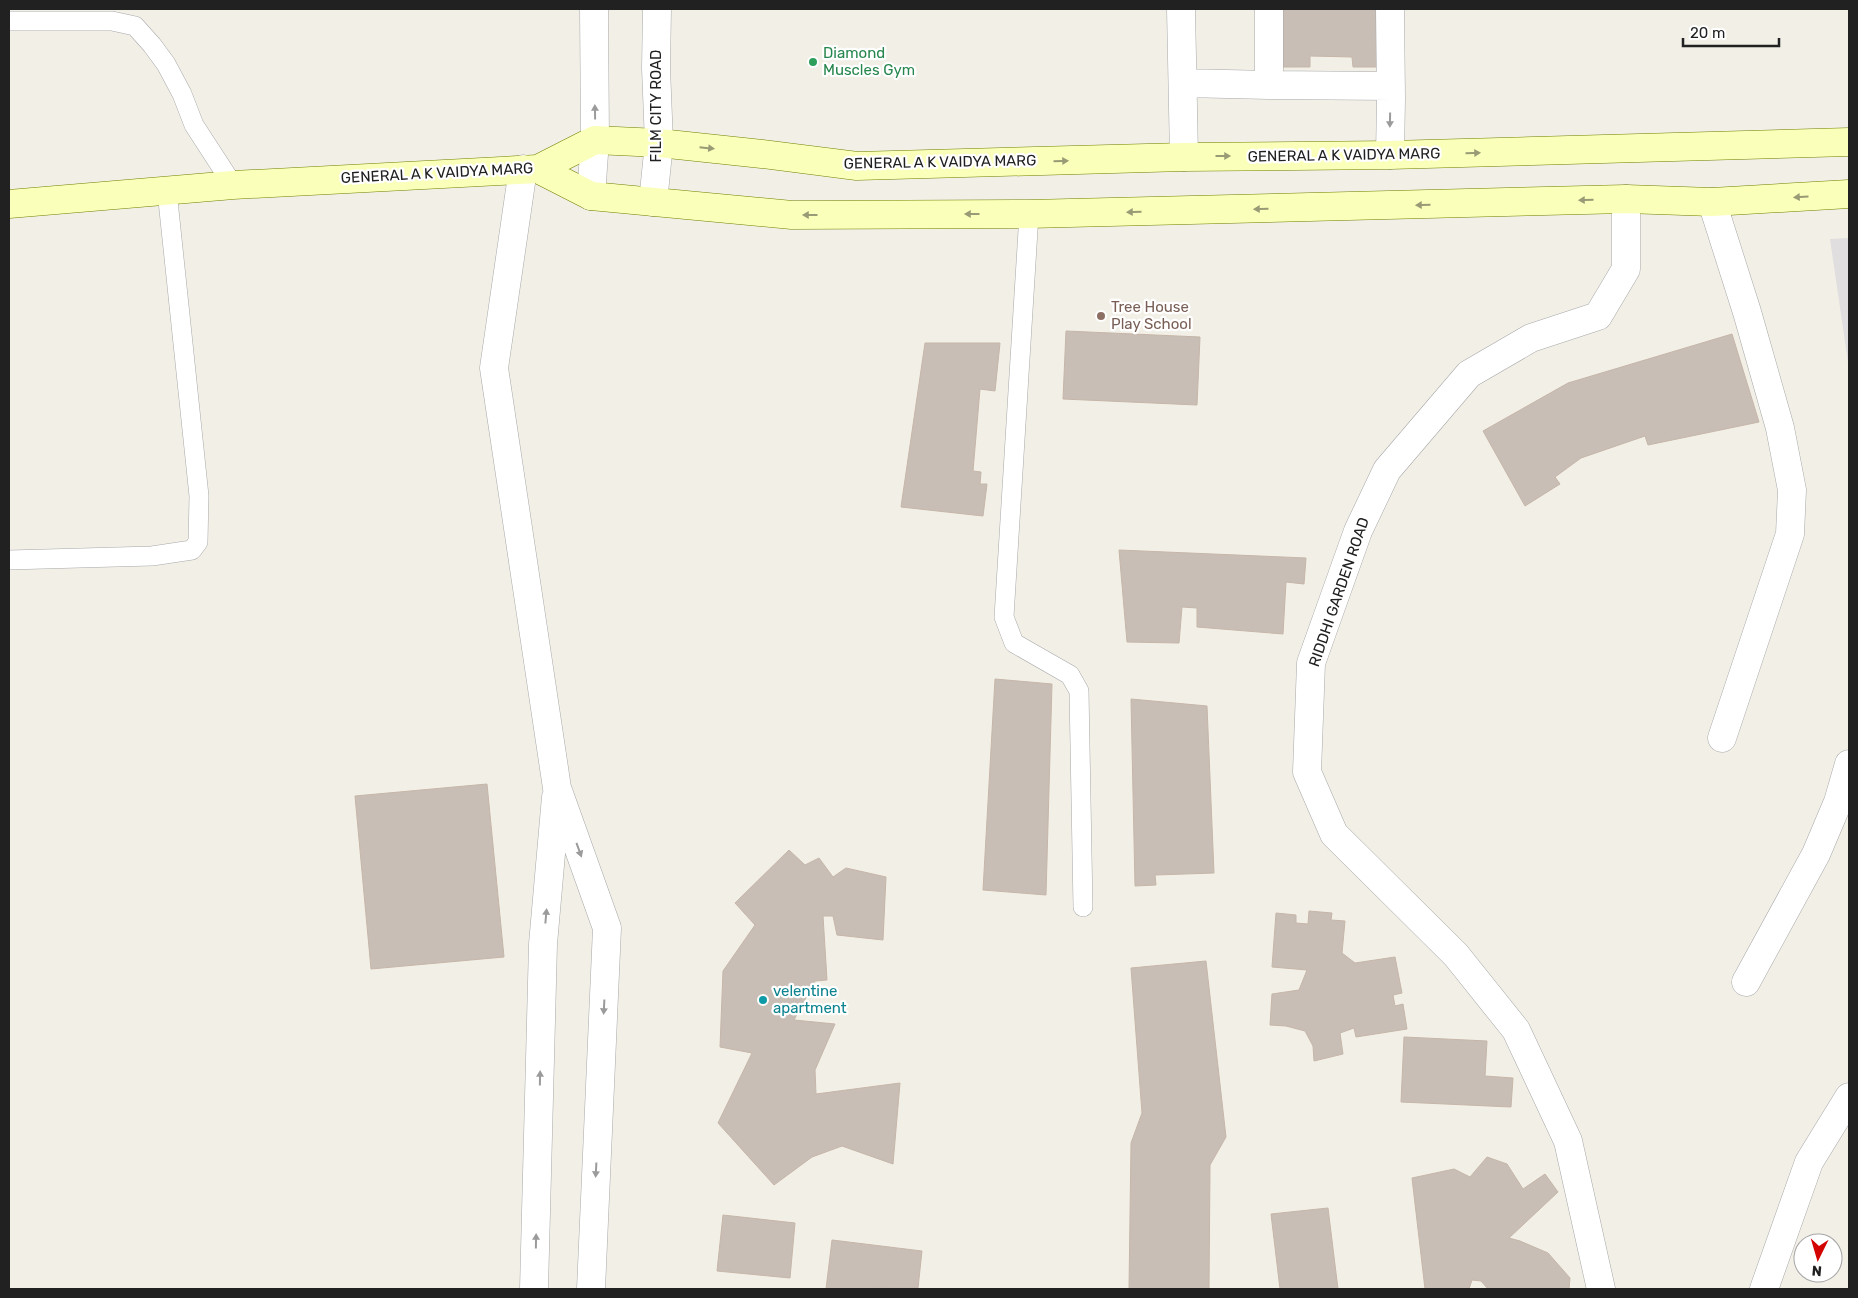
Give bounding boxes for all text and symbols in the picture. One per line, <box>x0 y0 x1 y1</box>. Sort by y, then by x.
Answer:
scale bar <box>1683 15 1779 47</box>
text: 20 m <box>1690 24 1725 42</box>
place label: Diamond Muscles Gym <box>823 44 915 79</box>
street label: FILM CITY ROAD <box>647 50 665 162</box>
marker: Diamond Muscles Gym <box>807 56 819 68</box>
one-way arrow <box>591 104 599 120</box>
one-way arrow <box>1386 113 1394 129</box>
one-way arrow <box>700 144 716 152</box>
street label: GENERAL A K VAIDYA MARG <box>1248 144 1440 166</box>
one-way arrow <box>1466 149 1482 157</box>
street label: GENERAL A K VAIDYA MARG <box>844 151 1036 173</box>
one-way arrow <box>1216 152 1232 160</box>
one-way arrow <box>1053 156 1069 164</box>
street label: GENERAL A K VAIDYA MARG <box>340 159 534 187</box>
one-way arrow <box>1792 194 1808 202</box>
one-way arrow <box>1578 197 1594 205</box>
one-way arrow <box>1415 201 1431 209</box>
one-way arrow <box>1253 205 1269 213</box>
one-way arrow <box>1126 208 1142 216</box>
one-way arrow <box>964 210 980 218</box>
one-way arrow <box>801 211 817 219</box>
place label: Tree House Play School <box>1111 298 1192 333</box>
marker: Tree House Play School <box>1095 310 1107 322</box>
street label: RIDDHI GARDEN ROAD <box>1305 515 1373 669</box>
one-way arrow <box>575 843 583 858</box>
one-way arrow <box>542 907 550 923</box>
place label: velentine apartment <box>773 982 847 1017</box>
marker: velentine apartment <box>757 994 769 1006</box>
one-way arrow <box>599 1000 607 1016</box>
one-way arrow <box>536 1070 544 1086</box>
one-way arrow <box>592 1162 600 1178</box>
one-way arrow <box>532 1232 540 1248</box>
north arrow <box>1793 1233 1843 1283</box>
text: N <box>1811 1262 1823 1279</box>

